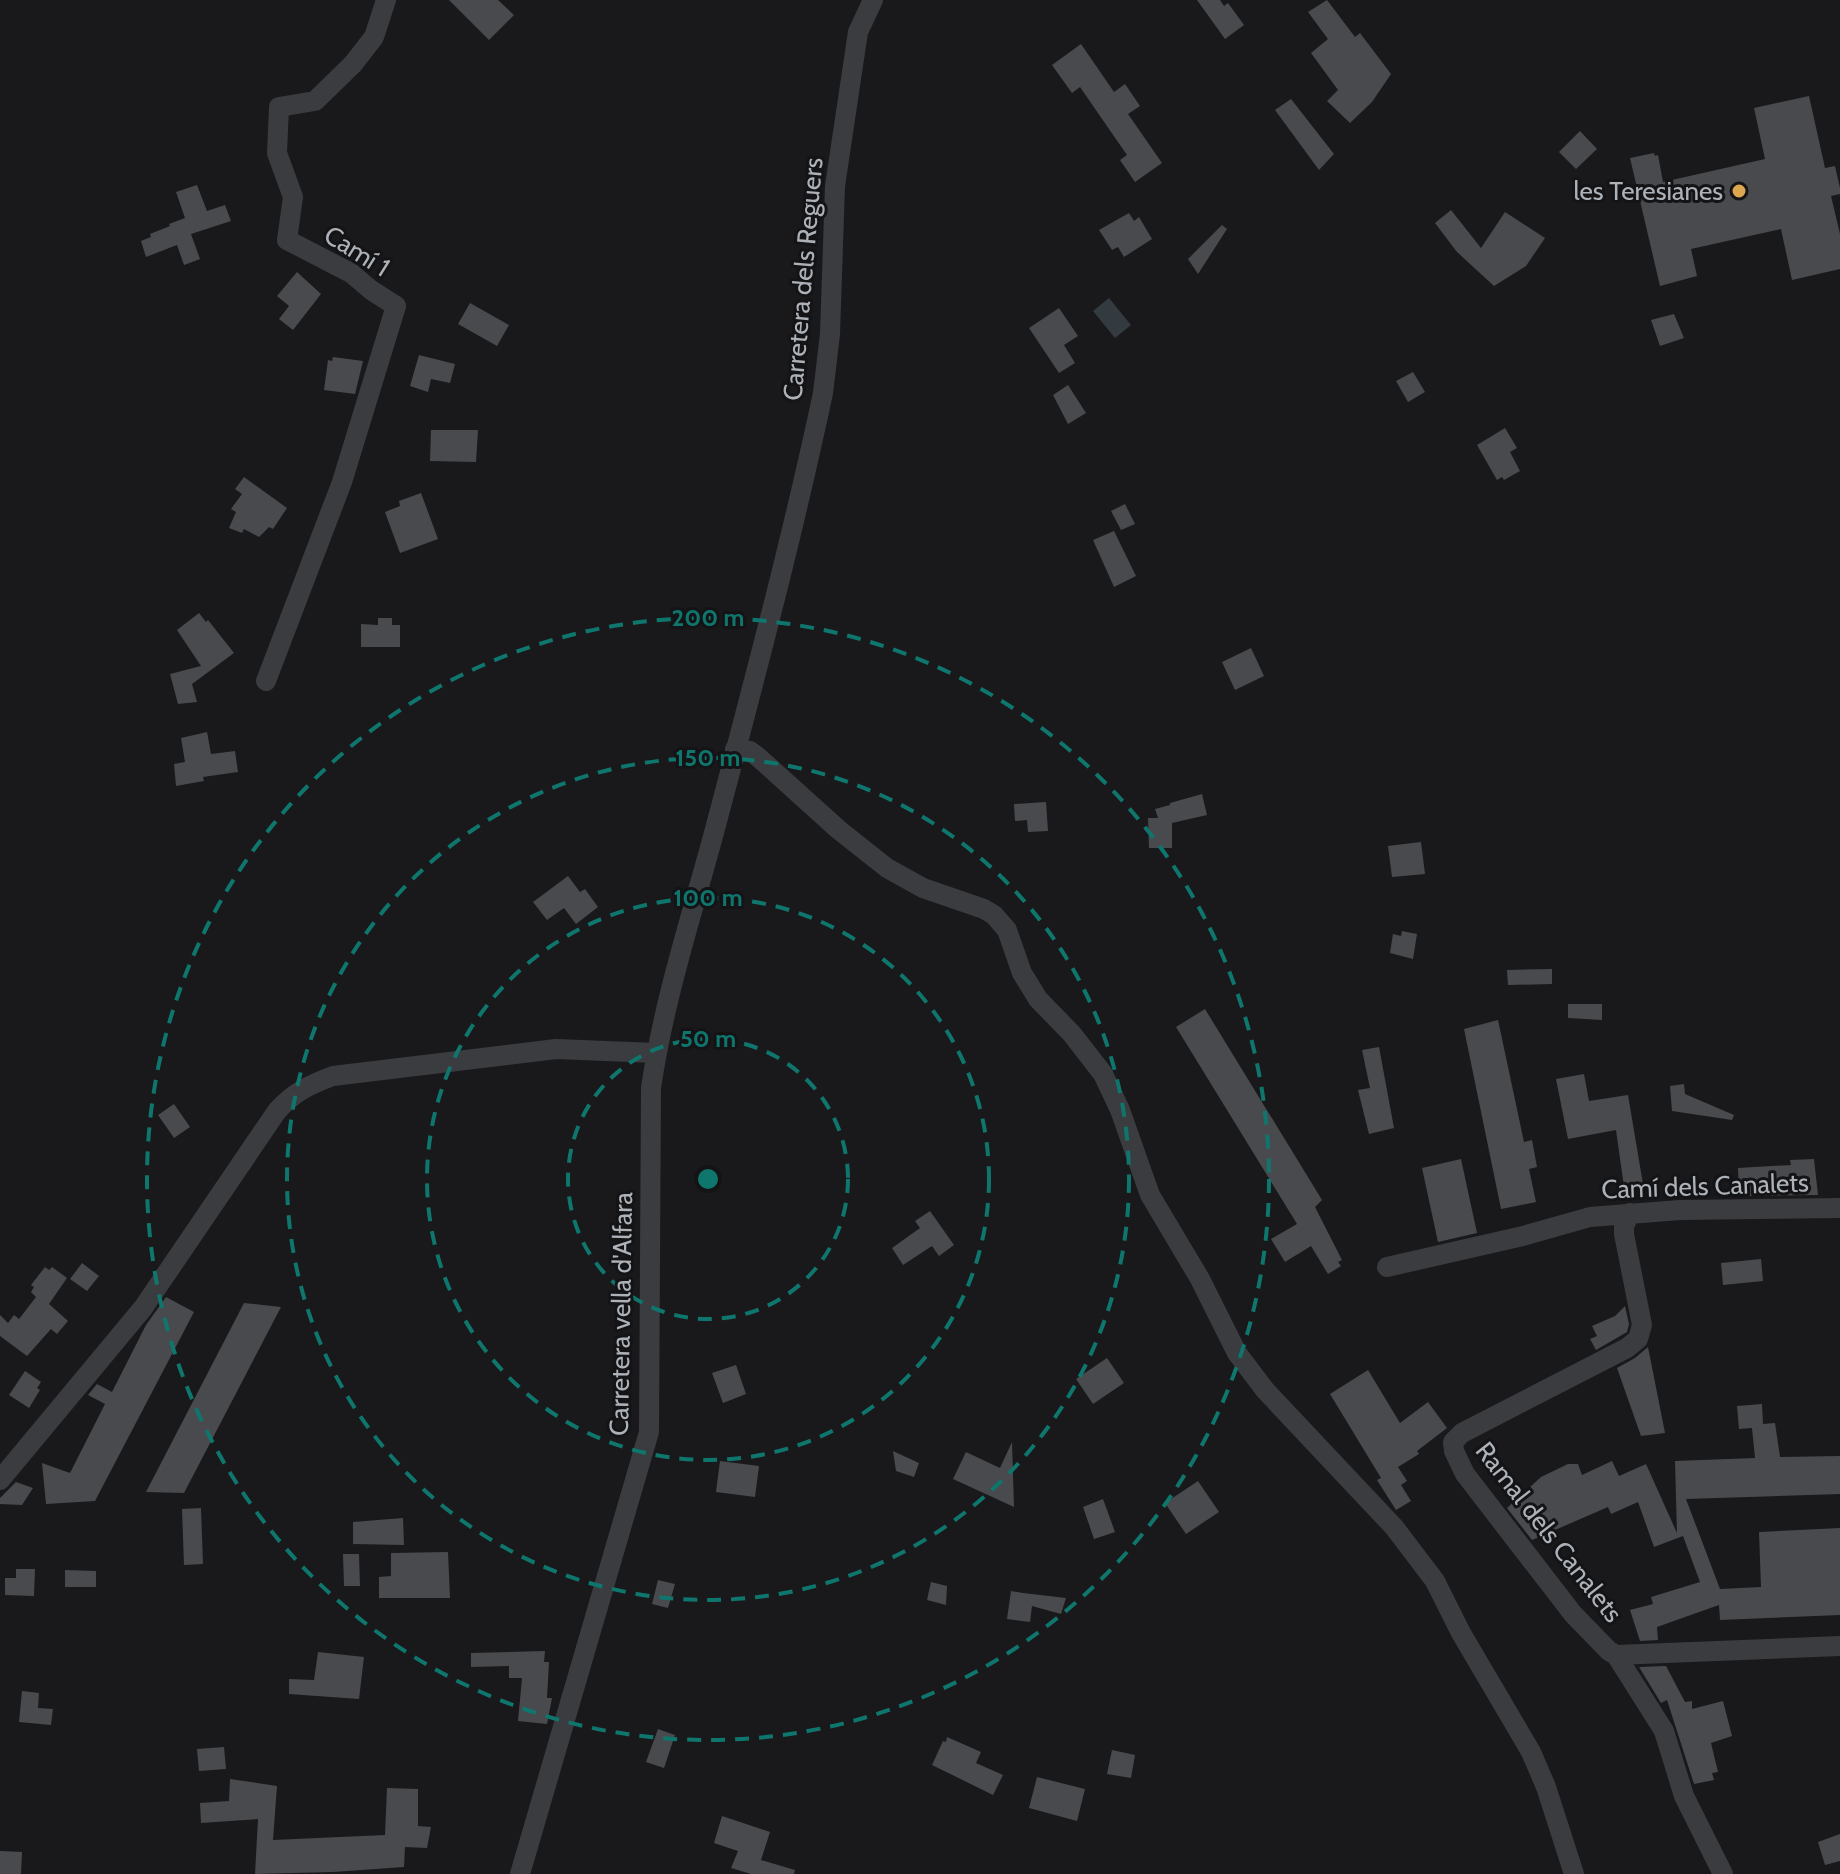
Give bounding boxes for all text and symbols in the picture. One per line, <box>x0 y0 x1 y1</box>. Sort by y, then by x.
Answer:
street label: Carretera dels Reguers <box>776 156 830 402</box>
place label: les Teresianes <box>1573 175 1723 207</box>
marker: les Teresianes <box>1730 182 1748 200</box>
street label: Camí 1 <box>318 219 396 283</box>
text: 200 m <box>672 603 744 632</box>
text: 150 m <box>676 743 740 772</box>
text: 100 m <box>673 883 743 912</box>
text: 50 m <box>680 1024 736 1053</box>
centre of rings <box>694 1165 722 1193</box>
street label: Camí dels Canalets <box>1601 1166 1809 1206</box>
street label: Carretera vella d'Alfara <box>603 1191 639 1436</box>
street label: Ramal dels Canalets <box>1469 1435 1630 1629</box>

